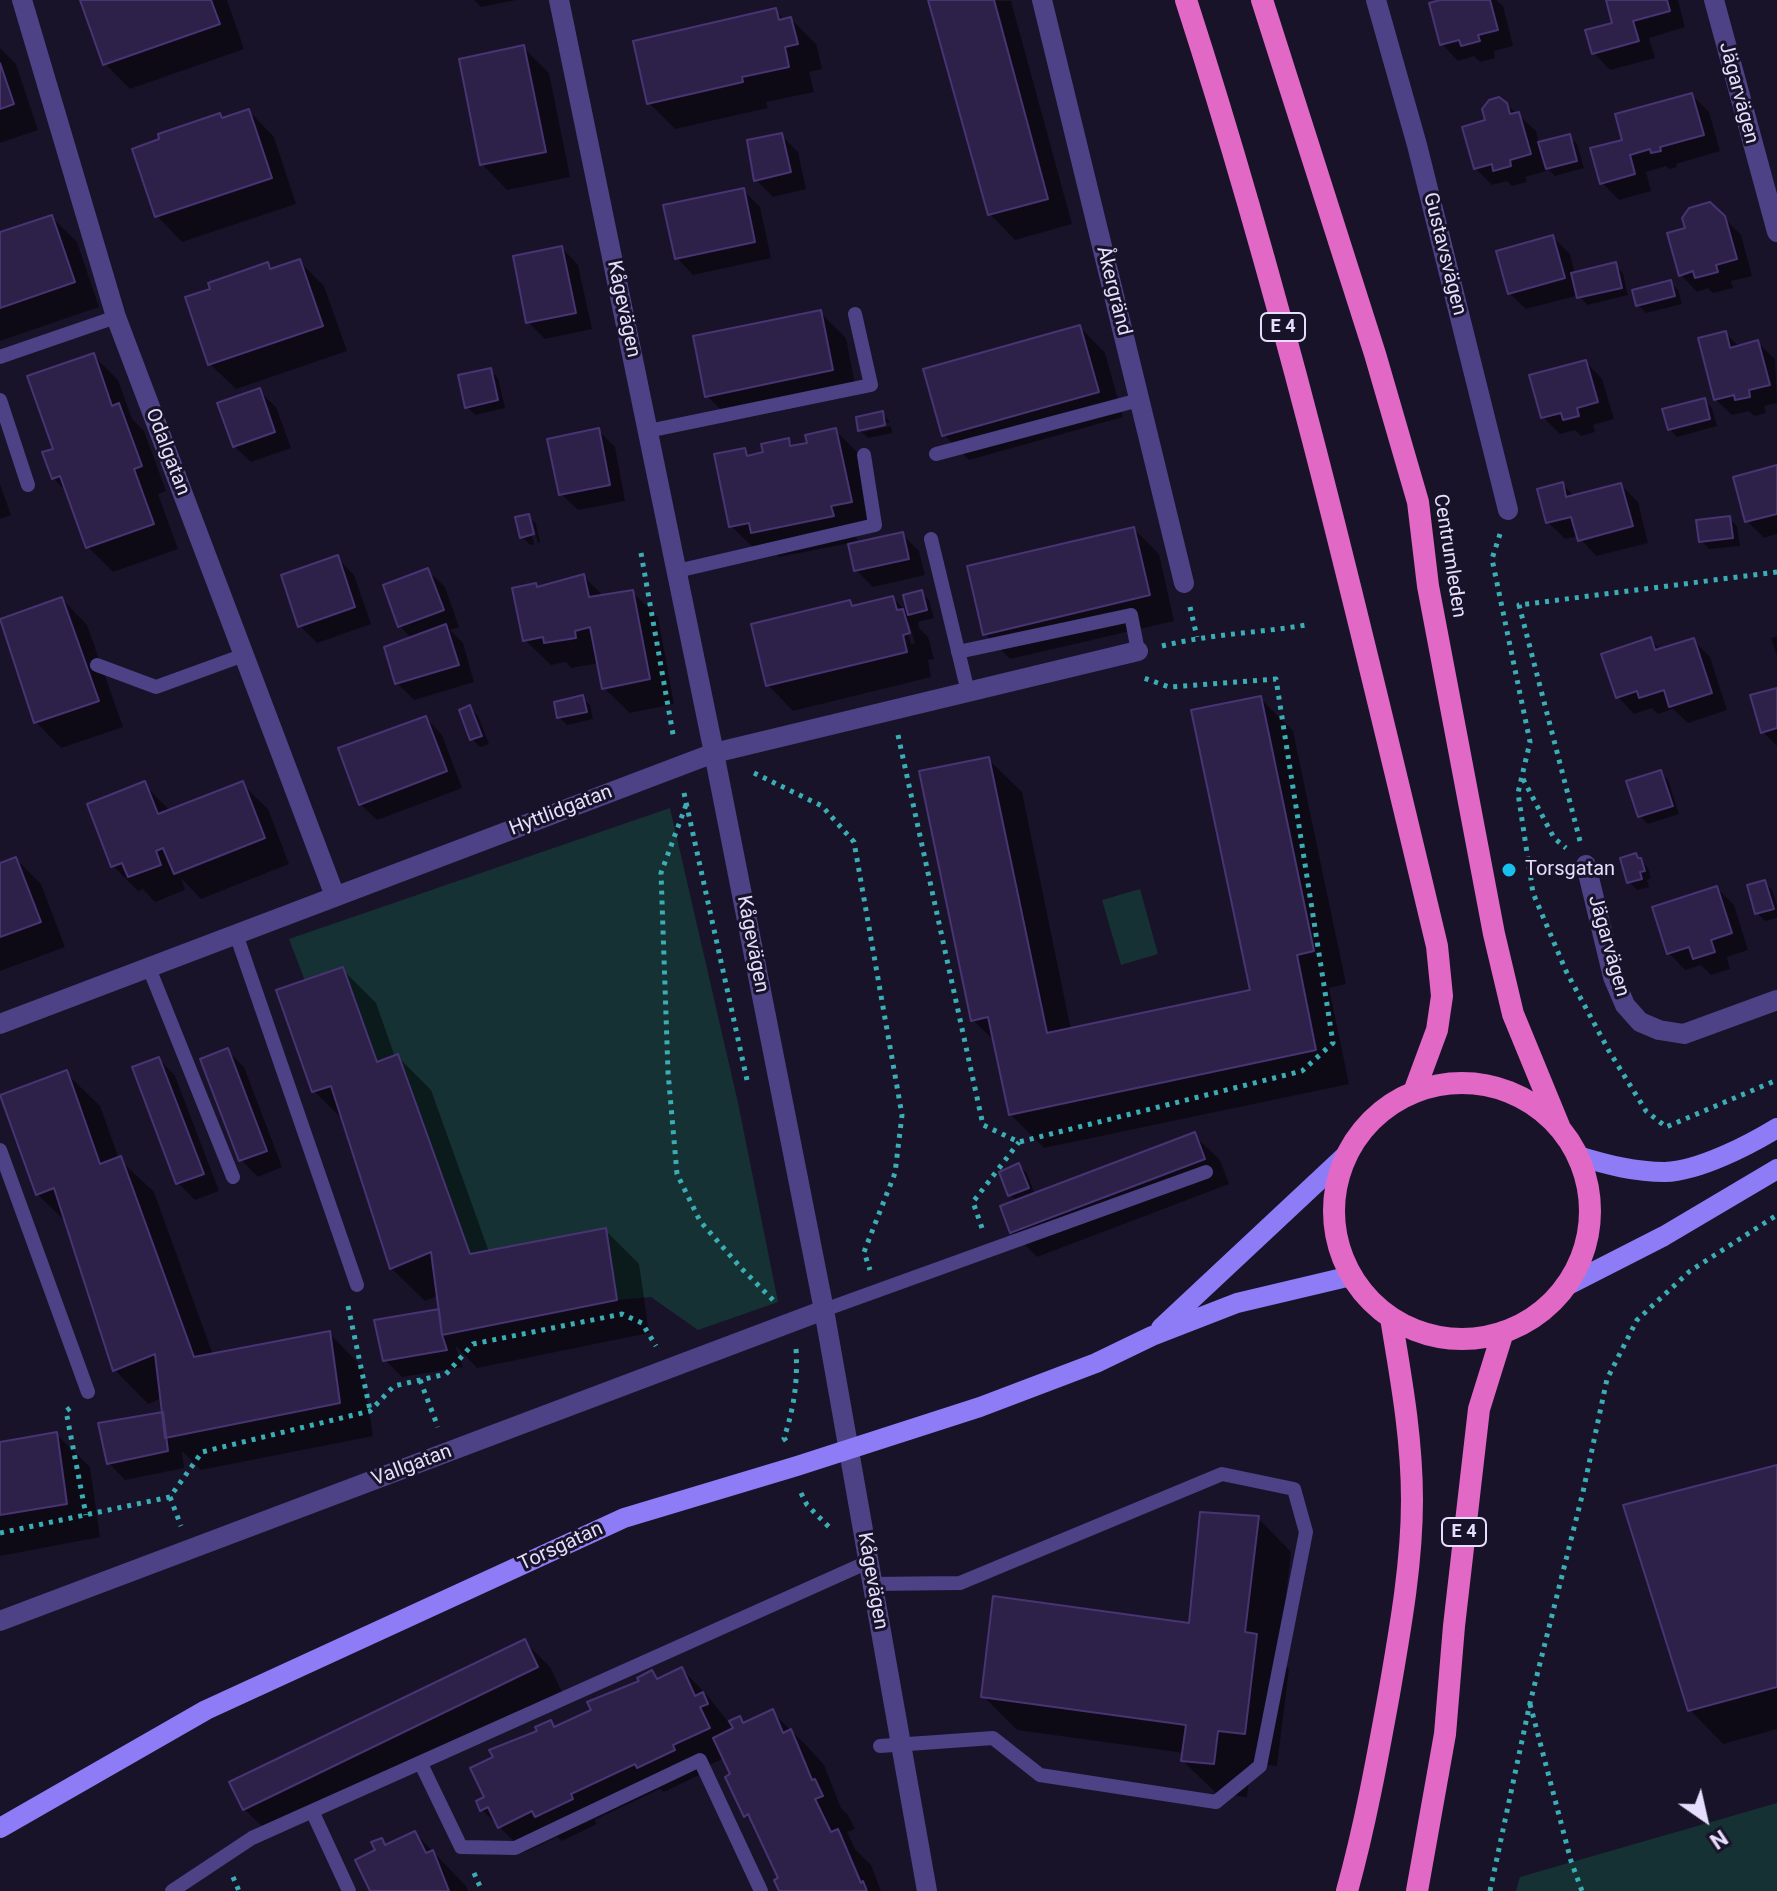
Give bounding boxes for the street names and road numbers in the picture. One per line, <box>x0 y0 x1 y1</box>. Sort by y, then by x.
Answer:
street label: Jägarvägen <box>1713 40 1763 146</box>
street label: Gustavsvägen <box>1417 190 1471 318</box>
street label: Åkergränd <box>1090 244 1136 338</box>
street label: Kågevägen <box>601 258 645 360</box>
road number: E 4 <box>1261 313 1305 341</box>
street label: Odalgatan <box>139 405 195 499</box>
street label: Centrumleden <box>1427 492 1471 620</box>
street label: Hyttlidgatan <box>506 780 616 842</box>
street label: Kågevägen <box>731 893 773 995</box>
street label: Jägarvägen <box>1582 893 1634 999</box>
street label: Vallgatan <box>369 1440 455 1492</box>
street label: Torsgatan <box>515 1517 607 1577</box>
road number: E 4 <box>1442 1518 1486 1546</box>
street label: Kågevägen <box>852 1530 892 1632</box>

